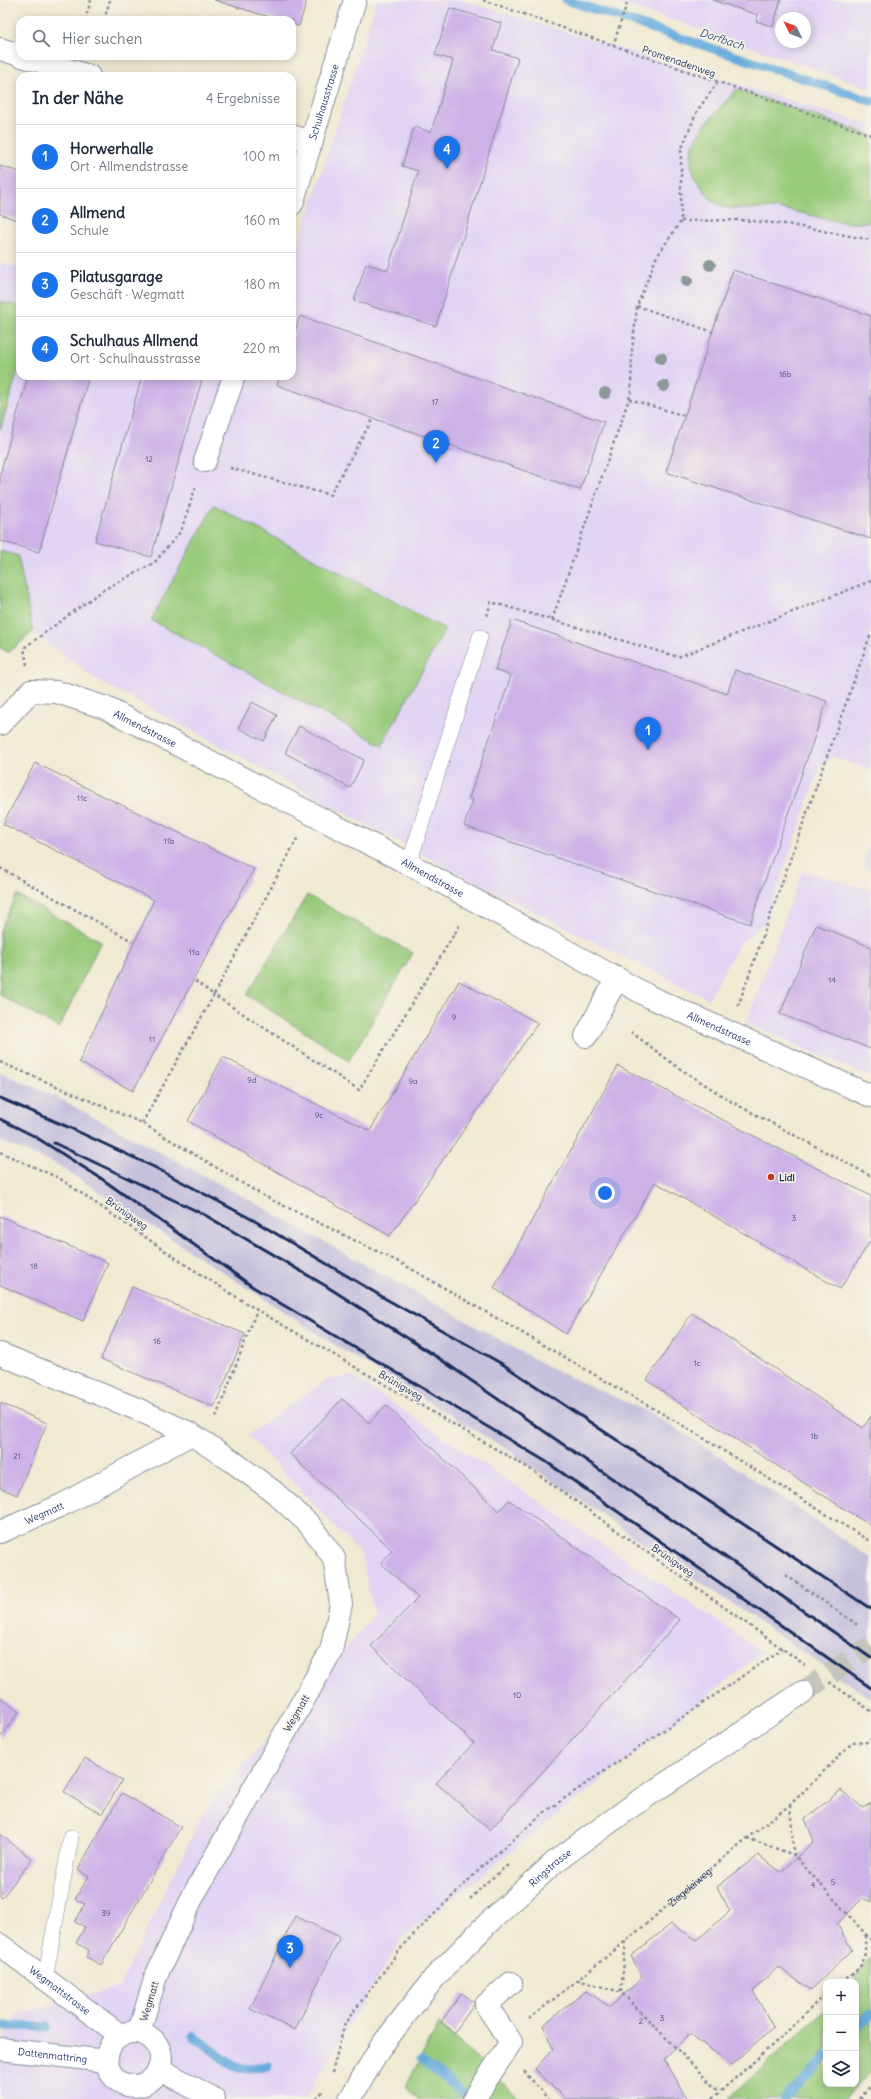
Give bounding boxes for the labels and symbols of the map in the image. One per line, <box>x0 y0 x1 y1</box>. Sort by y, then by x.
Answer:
north arrow <box>775 12 811 48</box>
water label: Dorfbach <box>698 25 747 53</box>
street label: Promenadenweg <box>640 43 717 80</box>
street label: Schulhausstrasse <box>306 62 342 141</box>
pin: 4 <box>434 136 460 169</box>
house number: 16b <box>779 369 792 379</box>
house number: 17 <box>431 397 439 407</box>
pin: 2 <box>423 430 449 463</box>
house number: 12 <box>145 454 153 464</box>
street label: Allmendstrasse <box>111 707 179 750</box>
pin: 1 <box>635 717 661 750</box>
house number: 11c <box>77 793 87 803</box>
house number: 11b <box>164 836 175 846</box>
street label: Allmendstrasse <box>399 855 466 900</box>
house number: 11a <box>189 947 200 957</box>
house number: 14 <box>828 975 836 985</box>
street label: Allmendstrasse <box>685 1009 753 1049</box>
house number: 9 <box>452 1012 457 1022</box>
house number: 11 <box>149 1034 155 1044</box>
house number: 9d <box>247 1075 257 1085</box>
house number: 9a <box>408 1076 418 1086</box>
house number: 9c <box>315 1110 323 1120</box>
place label: Lidl <box>779 1171 795 1184</box>
marker: Lidl <box>766 1172 776 1182</box>
your location <box>595 1183 615 1203</box>
street label: Brünigweg <box>103 1194 150 1233</box>
house number: 3 <box>792 1213 797 1223</box>
house number: 18 <box>30 1261 38 1271</box>
house number: 16 <box>153 1336 161 1346</box>
house number: 1c <box>693 1358 701 1368</box>
street label: Brünigweg <box>376 1368 425 1403</box>
house number: 1b <box>810 1431 818 1441</box>
house number: 21 <box>13 1451 21 1461</box>
street label: Wegmatt <box>23 1499 66 1527</box>
street label: Brünigweg <box>649 1541 696 1580</box>
house number: 10 <box>513 1690 521 1700</box>
street label: Wegmatt <box>281 1692 313 1734</box>
street label: Ringstrasse <box>526 1846 574 1890</box>
street label: Ziegeleiweg <box>666 1865 714 1909</box>
house number: 5 <box>831 1877 836 1887</box>
house number: 4 <box>811 1880 816 1890</box>
house number: 39 <box>101 1908 111 1918</box>
pin: 3 <box>277 1935 303 1968</box>
street label: Wegmattstrasse <box>27 1963 93 2018</box>
street label: Wegmatt <box>137 1979 162 2023</box>
house number: 3 <box>660 2013 665 2023</box>
house number: 2 <box>639 2016 644 2026</box>
street label: Dattenmattring <box>17 2045 88 2066</box>

